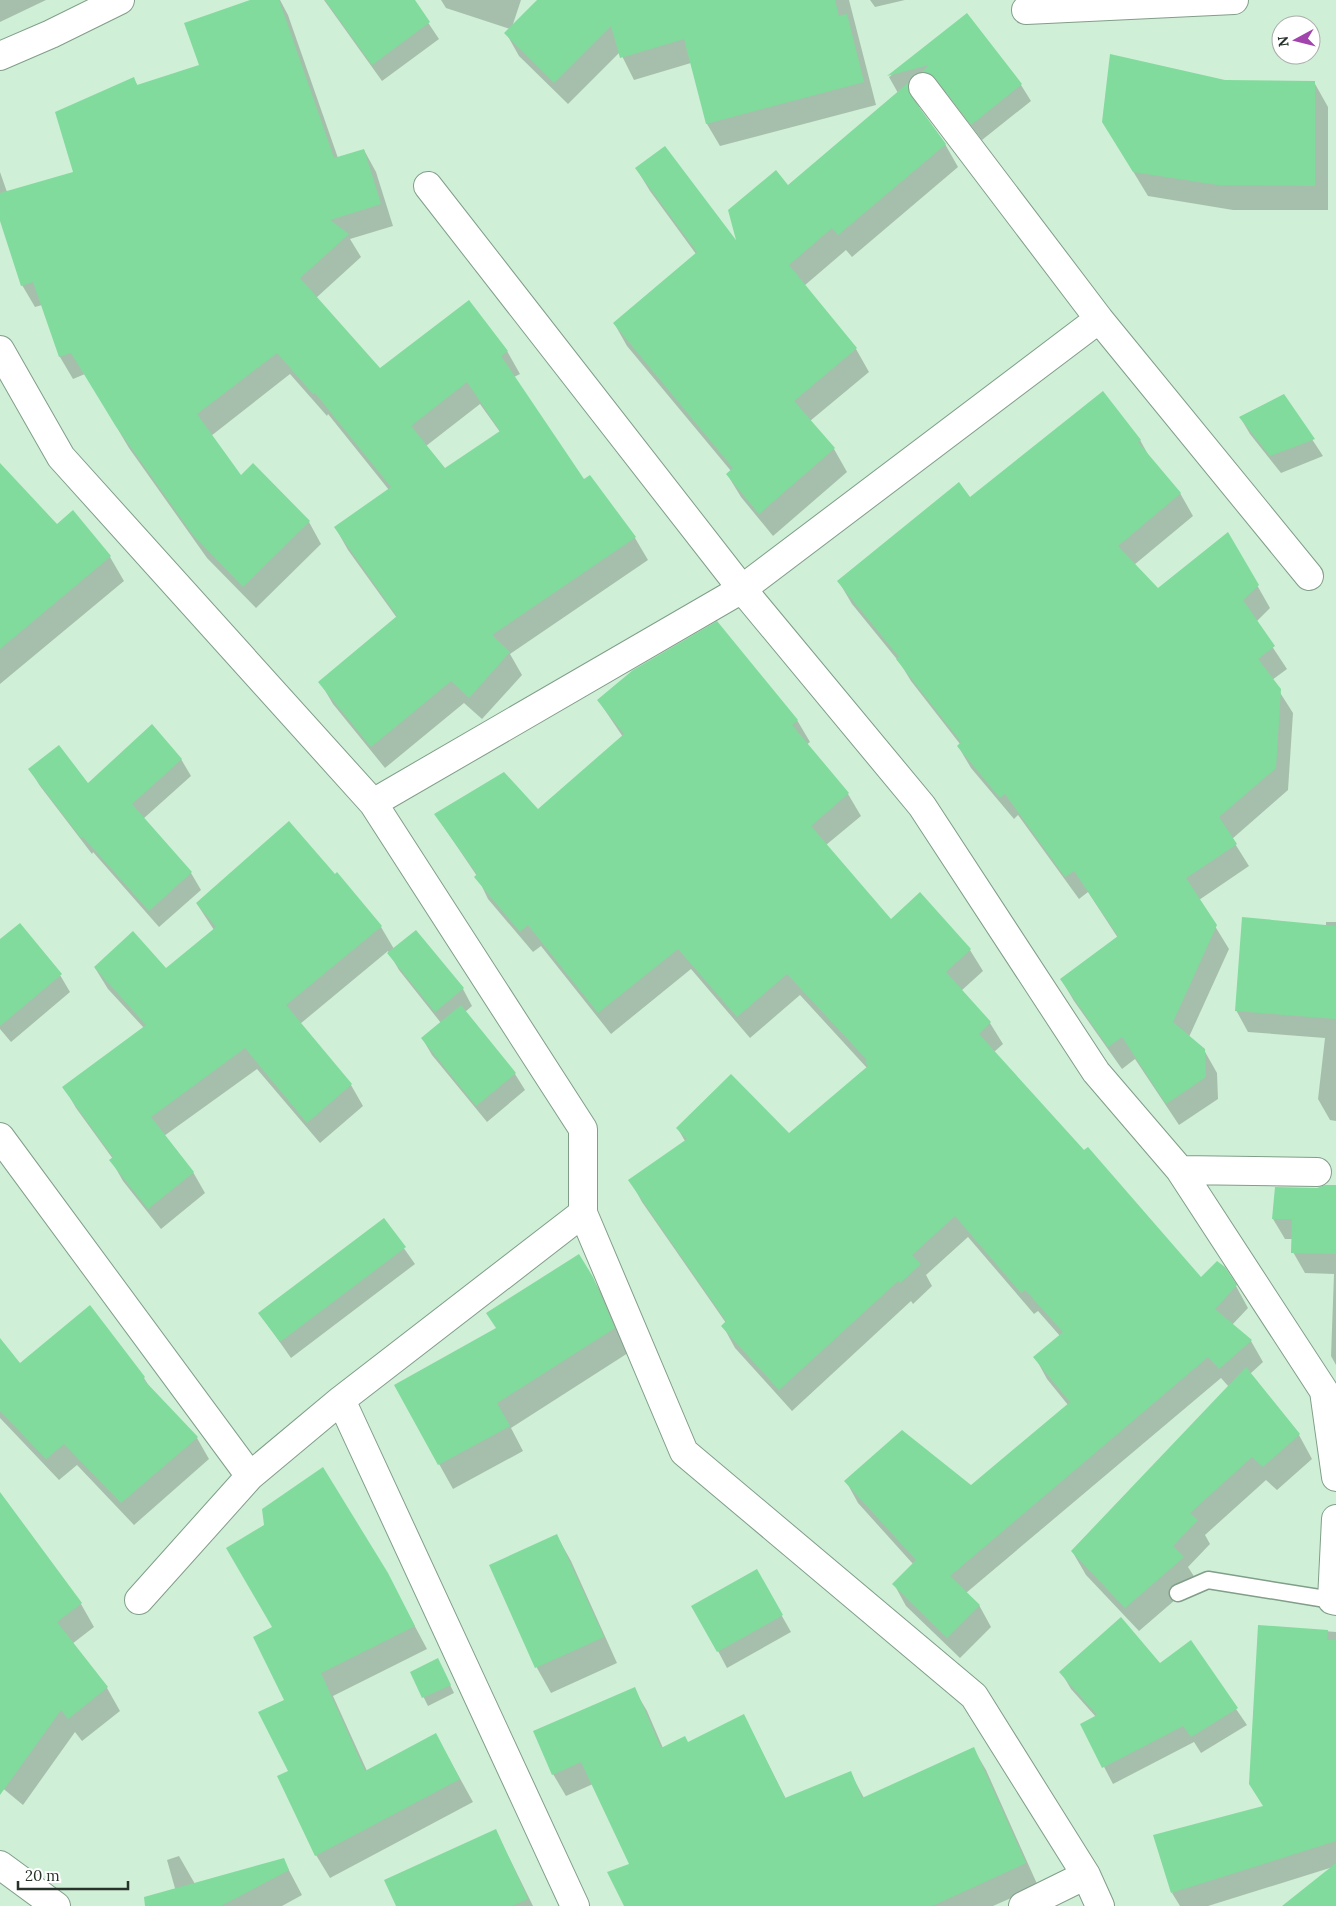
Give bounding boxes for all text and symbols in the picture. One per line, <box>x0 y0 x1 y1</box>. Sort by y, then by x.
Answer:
north arrow <box>1271 15 1321 65</box>
text: N <box>1273 35 1293 48</box>
scale bar <box>18 1858 128 1890</box>
text: 20 m <box>25 1866 60 1885</box>

